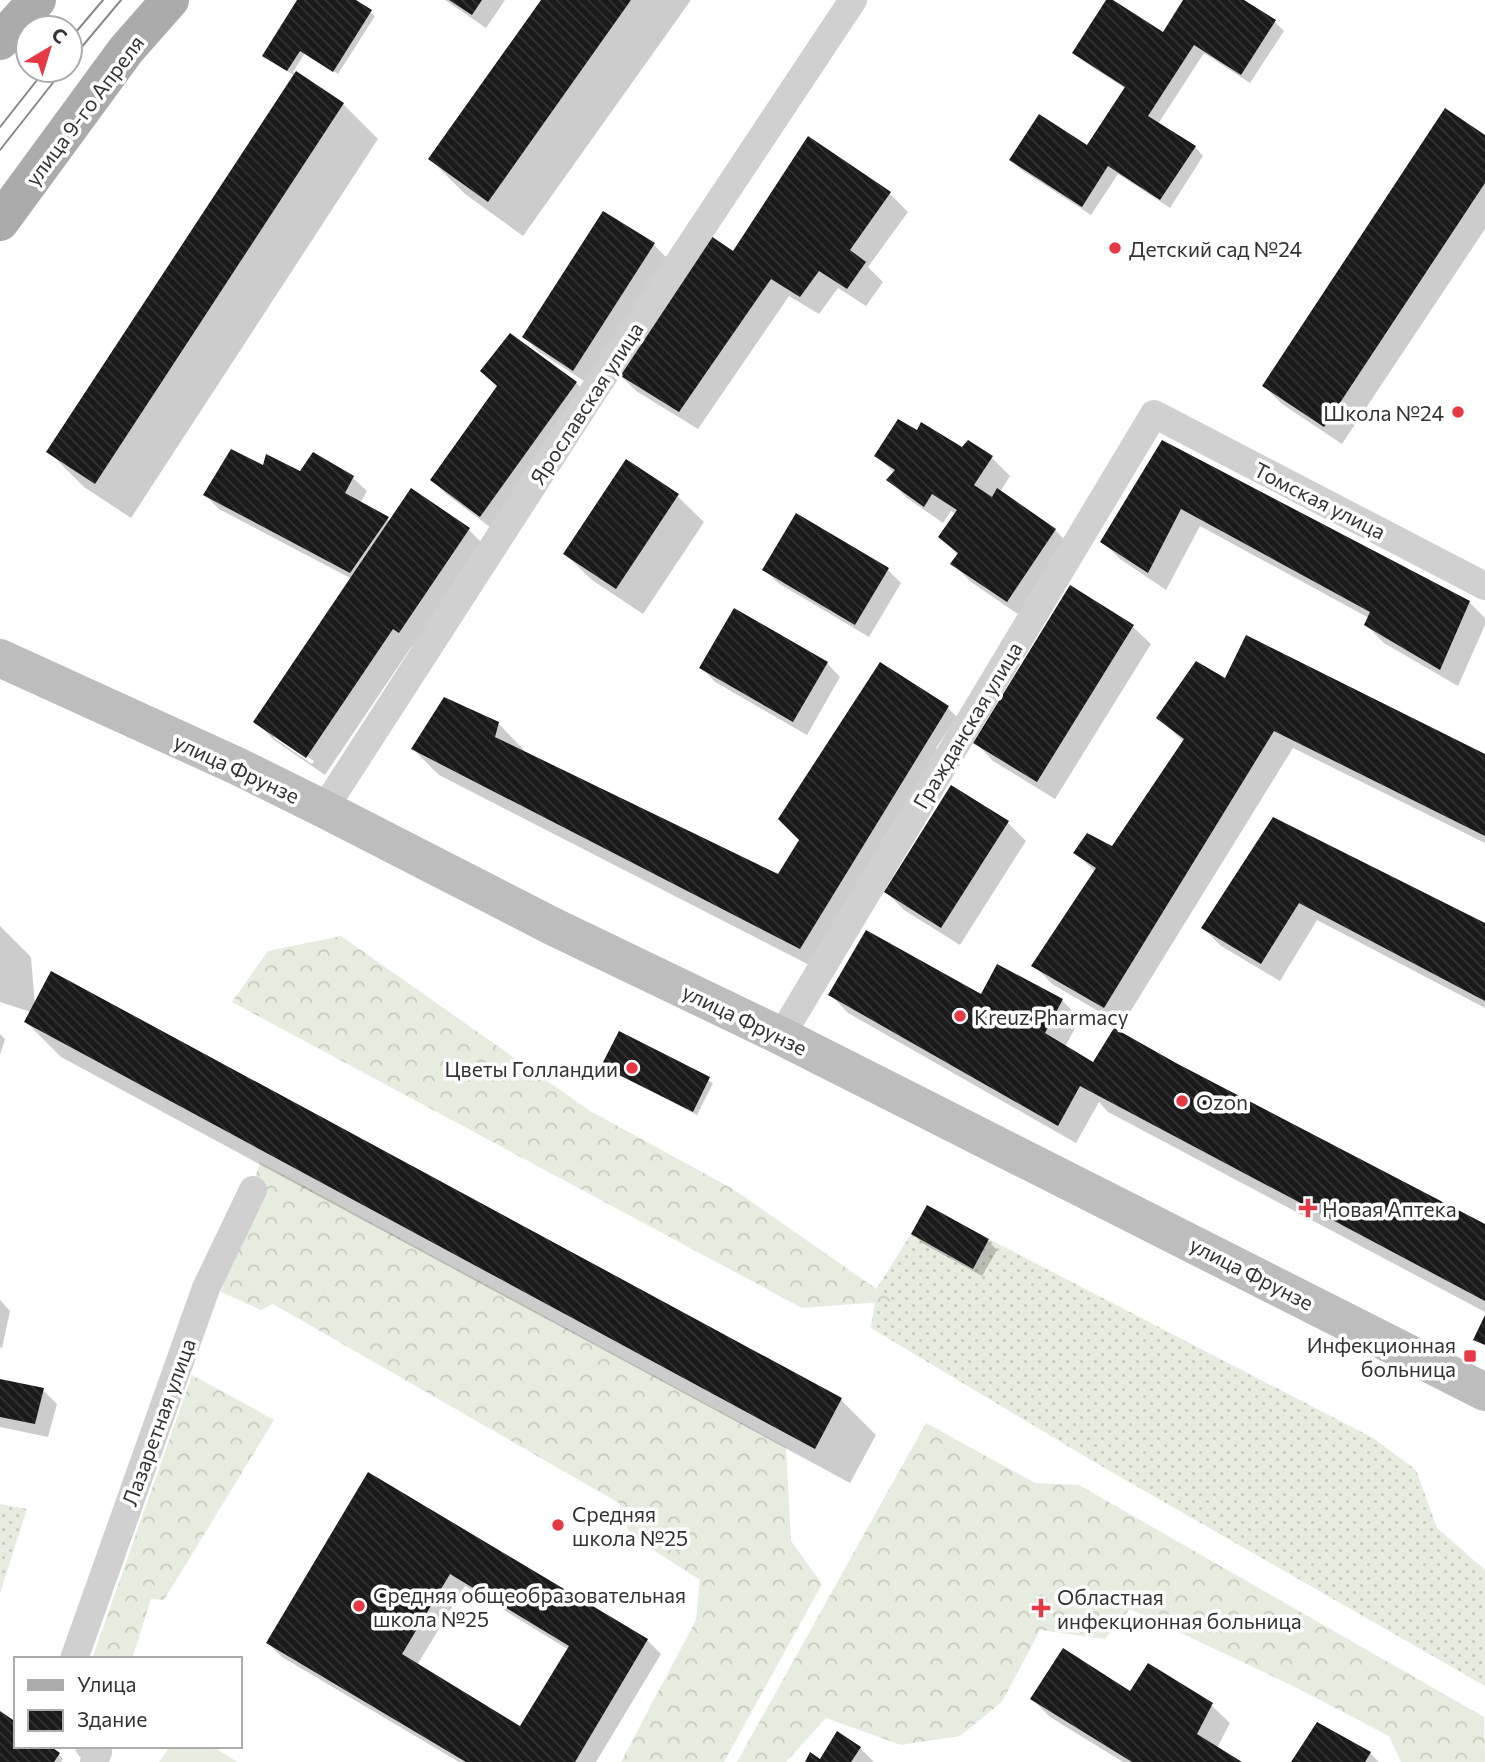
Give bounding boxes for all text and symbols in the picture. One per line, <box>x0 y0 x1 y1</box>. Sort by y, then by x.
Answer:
north arrow <box>14 14 84 84</box>
text: С <box>48 22 72 48</box>
street label: улица 9-го Апреля <box>19 30 149 190</box>
place label: Детский сад №24 <box>1129 236 1302 261</box>
marker: Детский сад №24 <box>1107 240 1123 256</box>
street label: Ярославская улица <box>524 317 648 489</box>
place label: Школа №24 <box>1323 400 1444 425</box>
marker: Школа №24 <box>1450 404 1466 420</box>
street label: Томская улица <box>1250 456 1390 544</box>
street label: Гражданская улица <box>907 637 1027 813</box>
street label: улица Фрунзе <box>170 728 304 808</box>
street label: улица Фрунзе <box>679 978 811 1060</box>
place label: Kreuz Pharmacy <box>974 1004 1129 1029</box>
marker: Kreuz Pharmacy <box>952 1008 968 1024</box>
place label: Цветы Голландии <box>444 1056 618 1081</box>
marker: Цветы Голландии <box>624 1060 640 1076</box>
place label: Ozon <box>1196 1089 1248 1114</box>
marker: Ozon <box>1174 1093 1190 1109</box>
place label: Новая Аптека <box>1322 1196 1457 1221</box>
marker: Новая Аптека <box>1300 1200 1316 1216</box>
street label: улица Фрунзе <box>1186 1231 1318 1315</box>
place label: Инфекционная больница <box>1307 1332 1456 1381</box>
street label: Лазаретная улица <box>116 1335 200 1509</box>
marker: Инфекционная больница <box>1462 1348 1478 1364</box>
place label: Средняя школа №25 <box>572 1501 688 1550</box>
marker: Средняя школа №25 <box>550 1517 566 1533</box>
place label: Средняя общеобразовательная школа №25 <box>373 1582 686 1631</box>
place label: Областная инфекционная больница <box>1057 1584 1302 1633</box>
marker: Средняя общеобразовательная школа №25 <box>351 1598 367 1614</box>
marker: Областная инфекционная больница <box>1031 1598 1051 1618</box>
legend <box>14 1657 242 1748</box>
text: Улица <box>77 1671 136 1696</box>
text: Здание <box>77 1706 147 1731</box>

